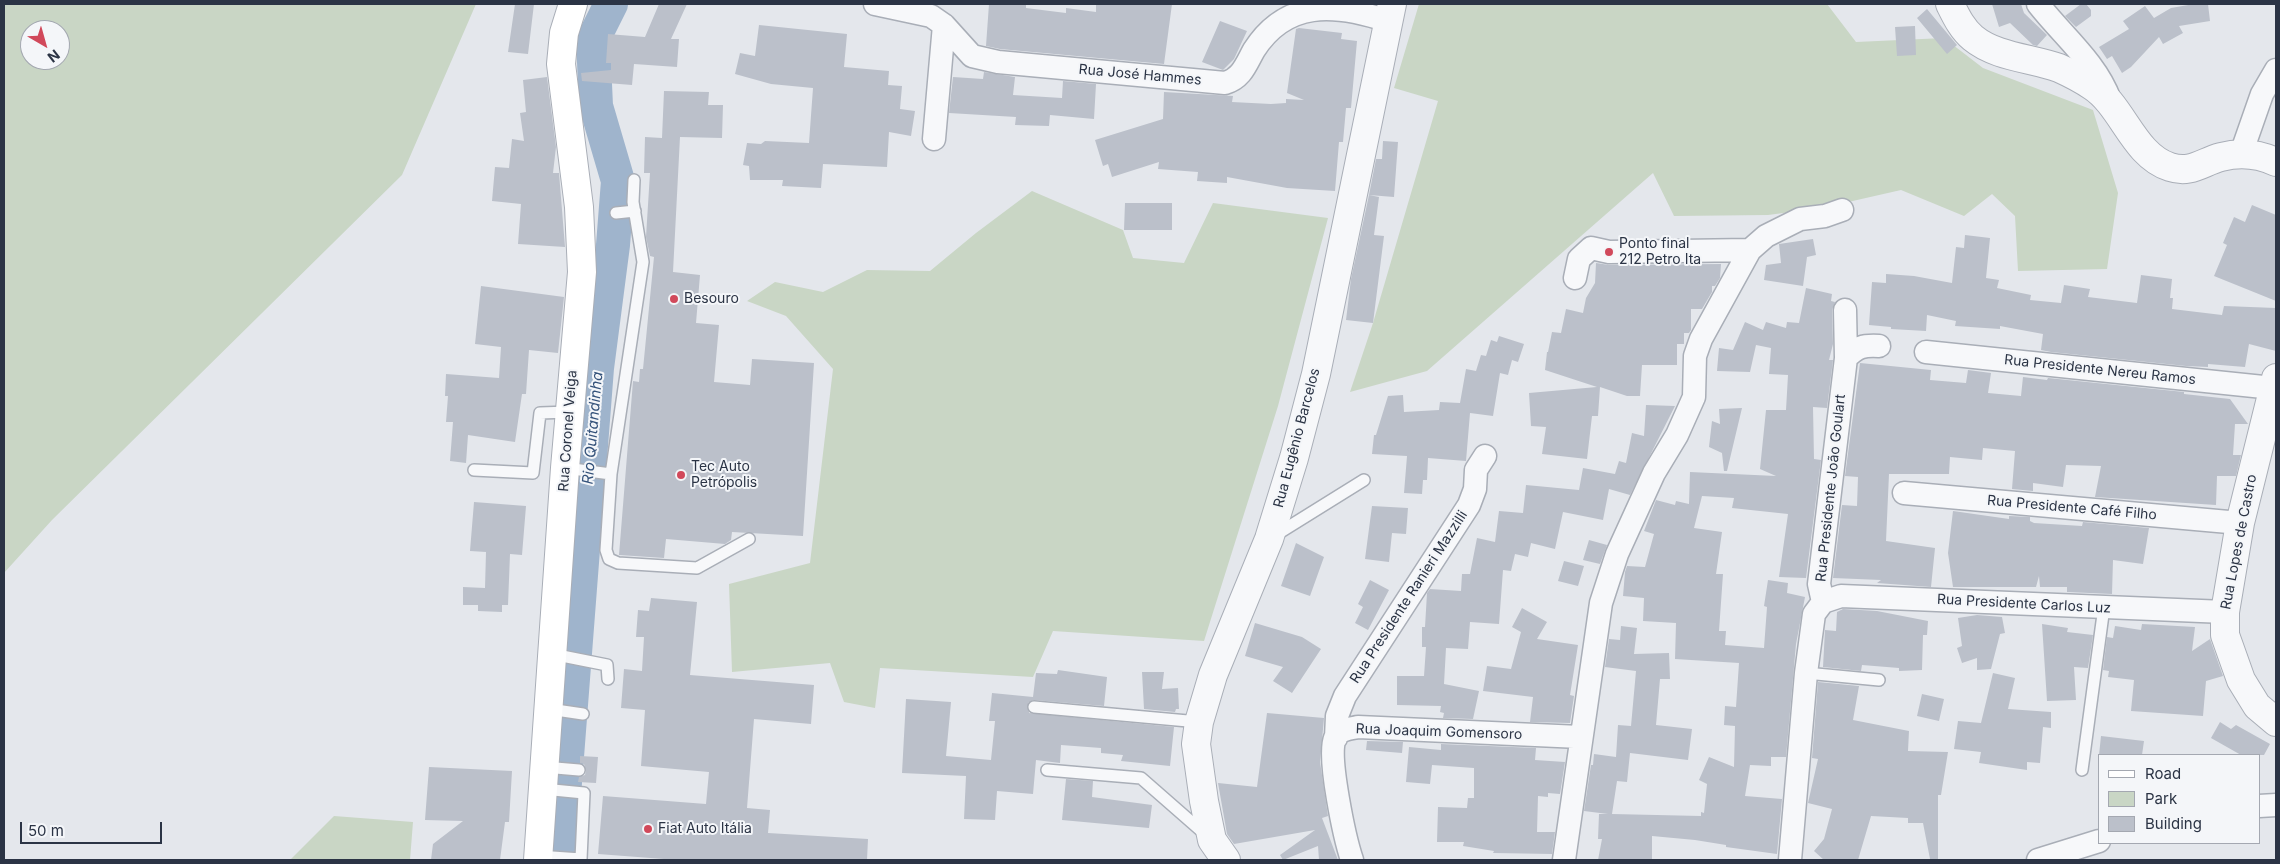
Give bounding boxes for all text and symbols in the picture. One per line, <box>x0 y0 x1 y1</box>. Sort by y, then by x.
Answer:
north arrow <box>20 20 70 70</box>
text: N <box>44 46 63 66</box>
street label: Rua José Hammes <box>1078 61 1202 89</box>
place label: Ponto final 212 Petro Ita <box>1619 236 1701 268</box>
marker: Ponto final 212 Petro Ita <box>1603 246 1615 258</box>
place label: Besouro <box>684 291 739 307</box>
marker: Besouro <box>668 293 680 305</box>
street label: Rua Presidente Nereu Ramos <box>2003 352 2197 388</box>
street label: Rua Eugênio Barcelos <box>1270 366 1324 510</box>
street label: Rua Coronel Veiga <box>555 370 581 492</box>
water label: Rio Quitandinha <box>579 371 607 485</box>
street label: Rua Presidente João Goulart <box>1813 393 1849 583</box>
place label: Tec Auto Petrópolis <box>691 459 757 492</box>
marker: Tec Auto Petrópolis <box>675 469 687 481</box>
street label: Rua Lopes de Castro <box>2218 473 2260 611</box>
street label: Rua Presidente Café Filho <box>1986 492 2158 524</box>
street label: Rua Presidente Ranieri Mazzilli <box>1347 507 1471 687</box>
street label: Rua Presidente Carlos Luz <box>1937 591 2111 617</box>
street label: Rua Joaquim Gomensoro <box>1355 721 1523 743</box>
legend <box>2098 754 2260 844</box>
text: Road <box>2145 764 2181 783</box>
text: Park <box>2145 789 2177 808</box>
scale bar <box>22 812 165 844</box>
text: Building <box>2145 814 2202 833</box>
text: 50 m <box>28 821 64 840</box>
place label: Fiat Auto Itália <box>658 821 752 837</box>
marker: Fiat Auto Itália <box>642 823 654 835</box>

